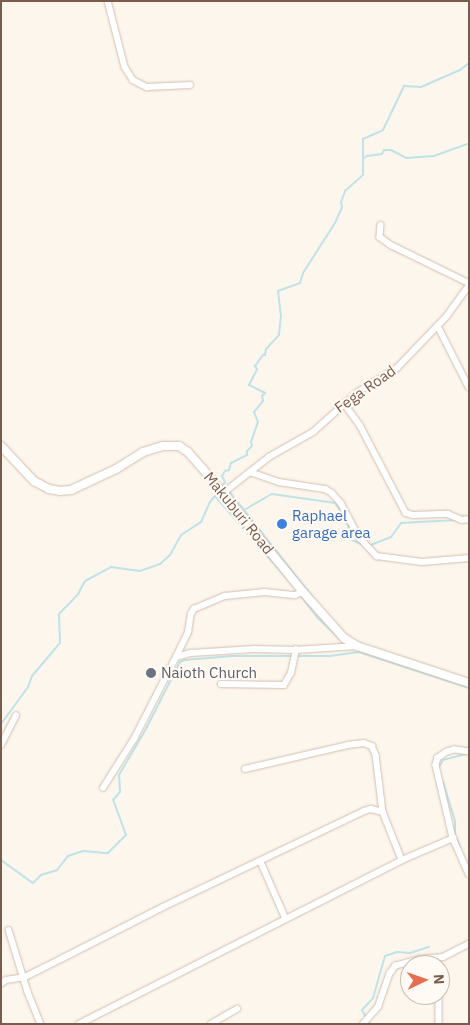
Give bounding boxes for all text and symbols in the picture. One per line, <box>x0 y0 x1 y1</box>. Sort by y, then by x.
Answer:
street label: Fega Road <box>331 362 399 416</box>
street label: Makuburi Road <box>200 468 278 558</box>
place label: Raphael garage area <box>292 506 371 541</box>
marker: Raphael garage area <box>276 518 288 530</box>
place label: Naioth Church <box>161 664 257 682</box>
marker: Naioth Church <box>145 667 157 679</box>
north arrow <box>400 955 450 1005</box>
text: N <box>430 974 448 985</box>

